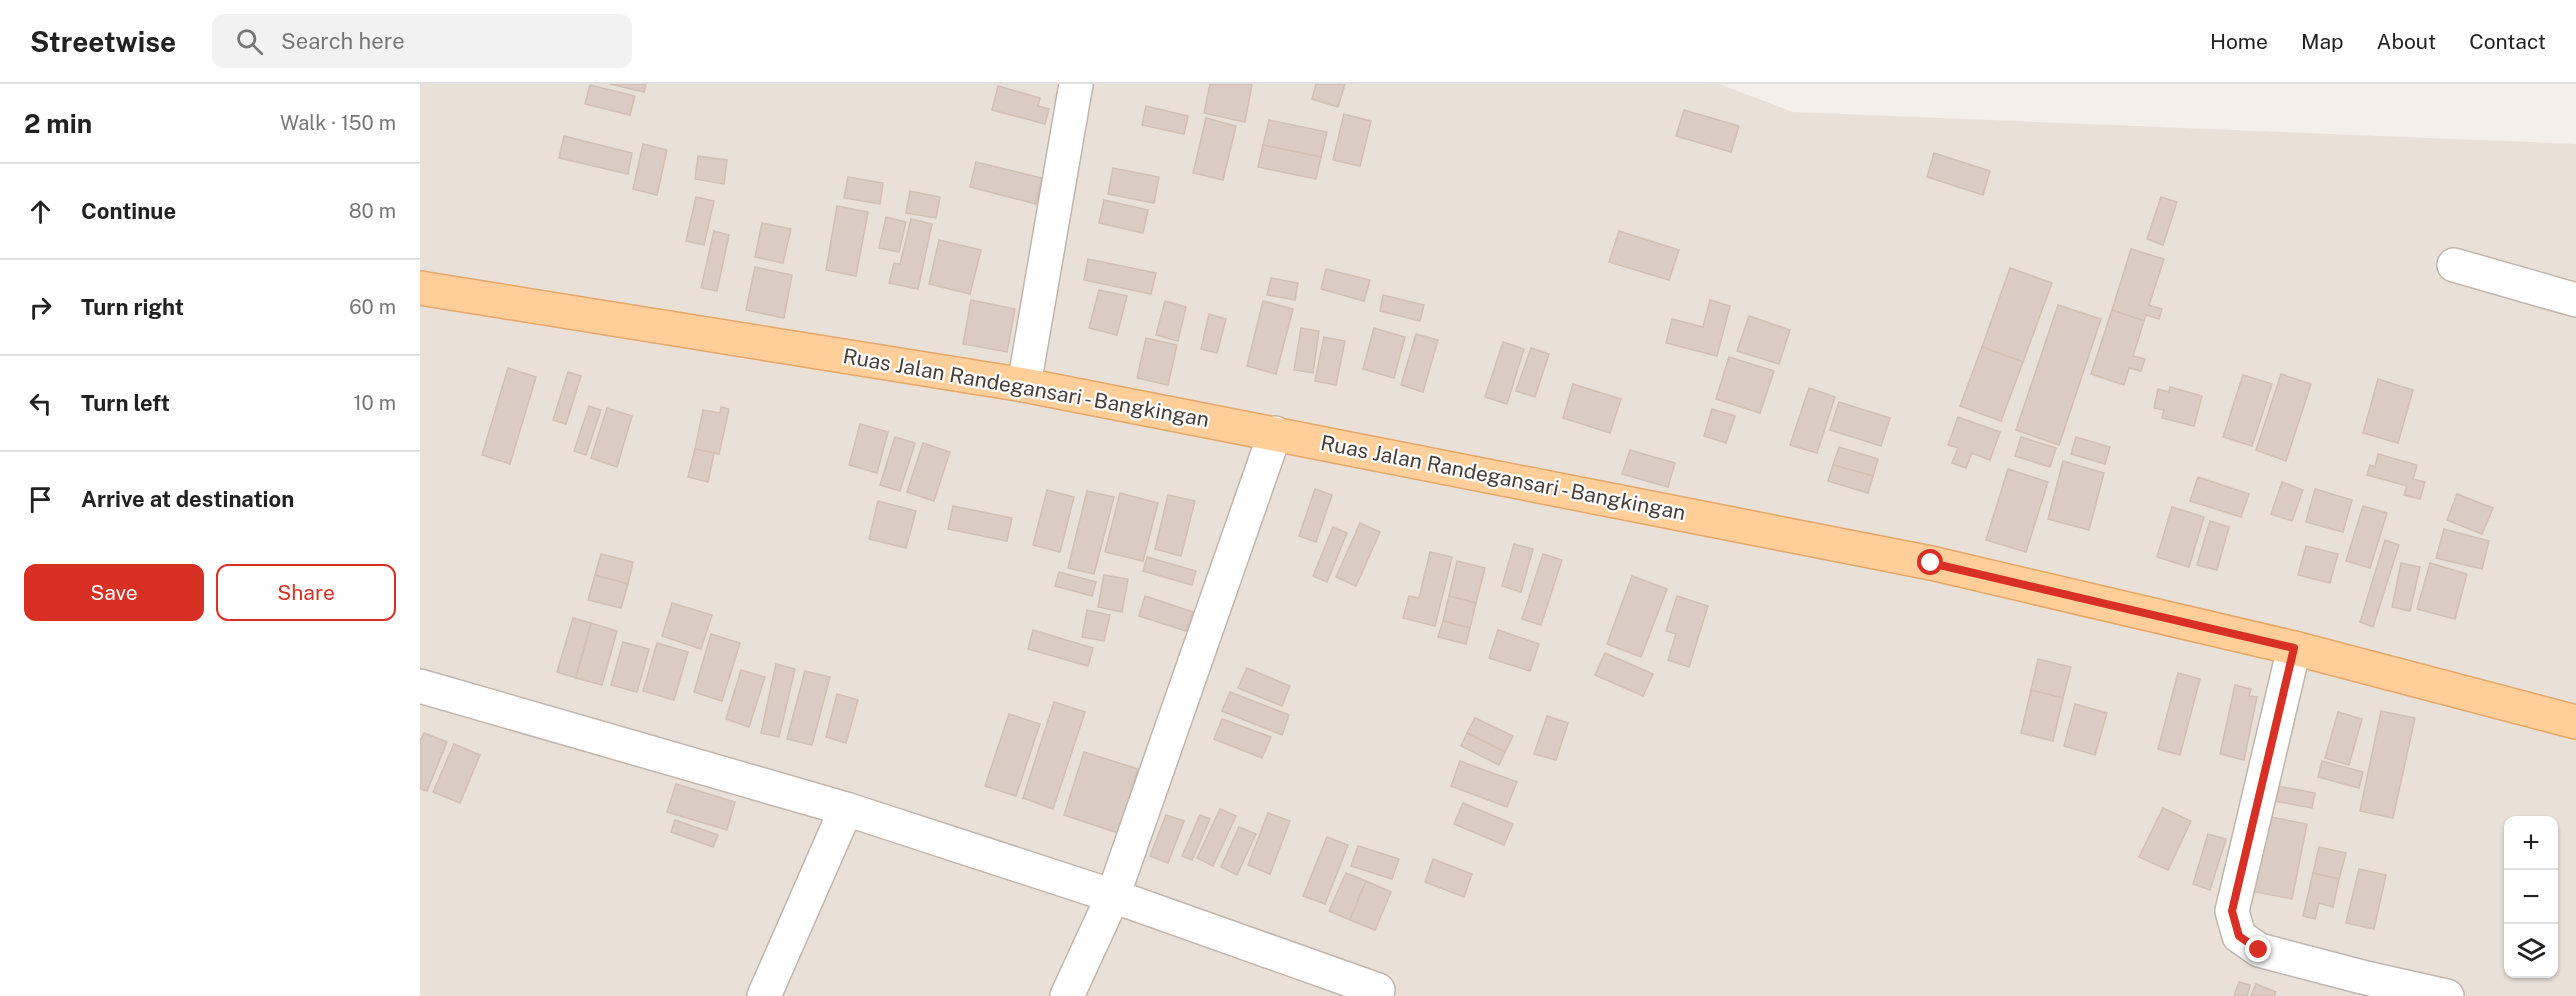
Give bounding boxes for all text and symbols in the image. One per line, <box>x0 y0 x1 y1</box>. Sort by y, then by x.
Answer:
search box <box>212 14 632 68</box>
text: Streetwise <box>30 25 176 58</box>
icon: search <box>233 25 266 58</box>
text: Search here <box>281 28 405 54</box>
text: Home <box>2210 29 2268 54</box>
text: Map <box>2301 29 2344 54</box>
text: About <box>2377 29 2436 54</box>
text: Contact <box>2469 29 2546 54</box>
text: 2 min <box>24 108 92 139</box>
text: Walk · 150 m <box>280 111 396 135</box>
icon: ahead <box>24 195 57 228</box>
text: Continue <box>81 198 176 224</box>
text: 80 m <box>349 199 396 223</box>
icon: right <box>24 291 57 324</box>
text: Turn right <box>81 294 184 320</box>
text: 60 m <box>349 295 396 319</box>
street label: Ruas Jalan Randegansari - Bangkingan <box>841 343 1211 432</box>
icon: left <box>24 387 57 420</box>
text: Turn left <box>81 390 170 416</box>
text: 10 m <box>353 391 396 415</box>
street label: Ruas Jalan Randegansari - Bangkingan <box>1318 430 1688 525</box>
icon: arrive <box>24 483 57 516</box>
text: Arrive at destination <box>81 486 294 512</box>
route start <box>1917 549 1943 575</box>
button: Save <box>24 564 204 621</box>
button: Share <box>216 564 396 621</box>
map controls <box>2504 816 2558 978</box>
button: + <box>2504 816 2558 870</box>
button: − <box>2504 870 2558 924</box>
button: layers <box>2504 924 2558 978</box>
route end <box>2245 936 2271 962</box>

